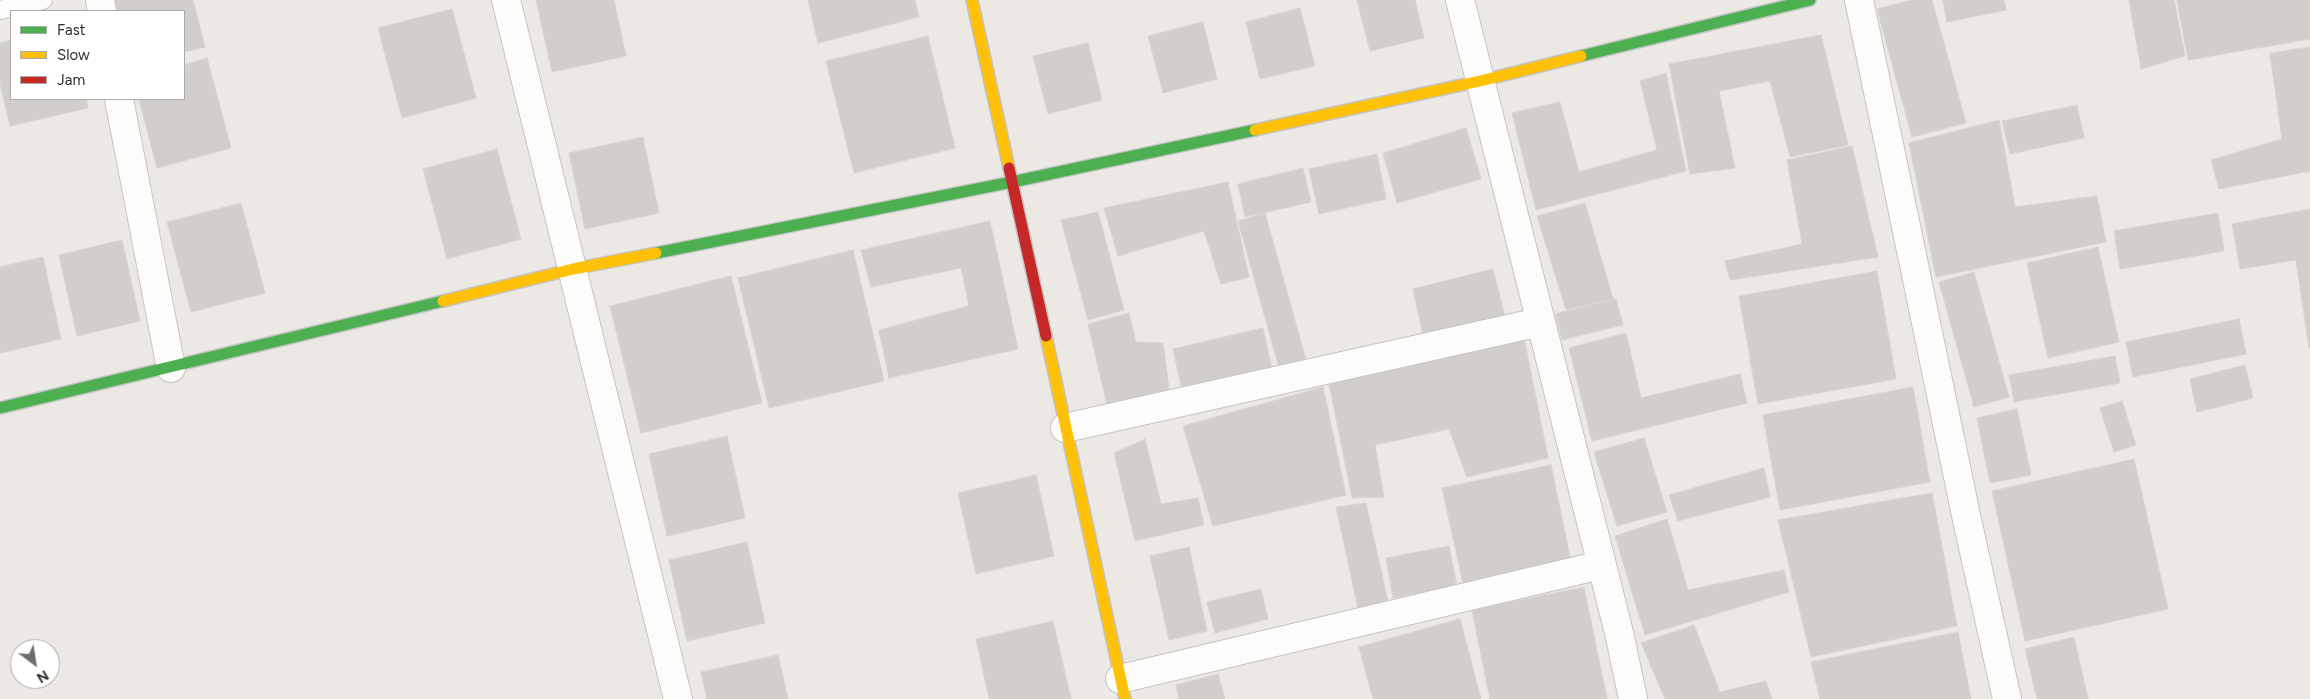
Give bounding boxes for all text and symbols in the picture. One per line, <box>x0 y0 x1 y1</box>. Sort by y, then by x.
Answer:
legend <box>10 10 185 100</box>
text: Fast <box>57 21 85 39</box>
text: Slow <box>57 46 90 64</box>
text: Jam <box>57 71 85 89</box>
north arrow <box>10 639 60 689</box>
text: N <box>33 666 51 686</box>

